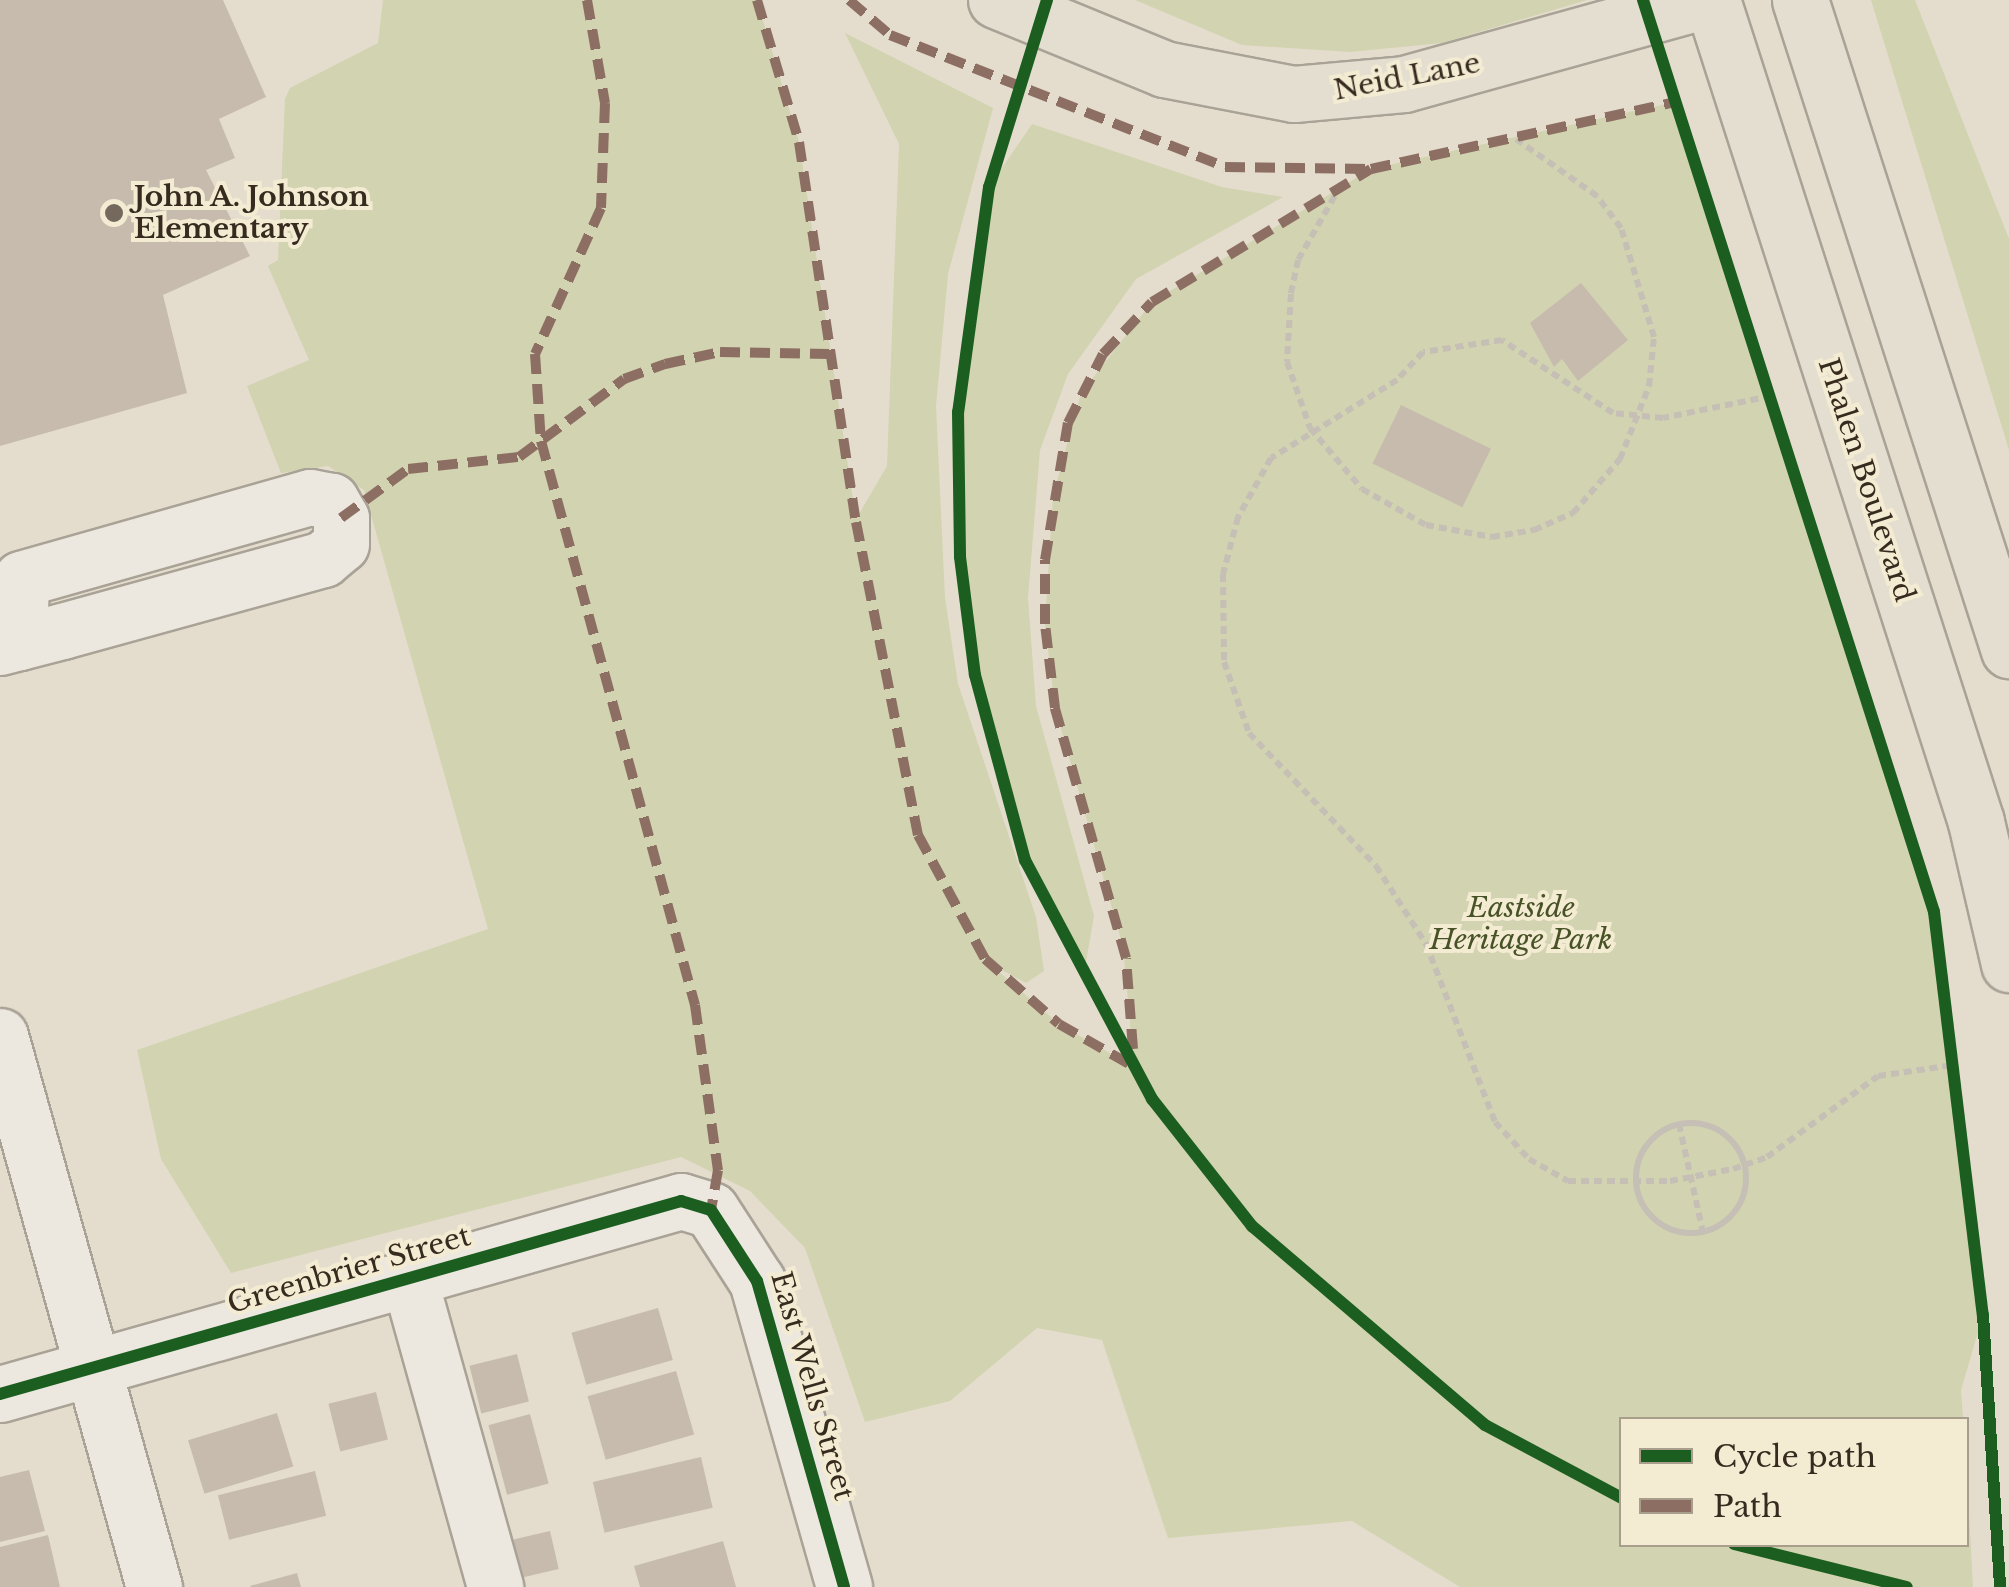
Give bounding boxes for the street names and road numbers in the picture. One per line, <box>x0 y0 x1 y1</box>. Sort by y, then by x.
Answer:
street label: Neid Lane <box>1331 46 1483 108</box>
street label: Phalen Boulevard <box>1811 354 1921 606</box>
street label: Greenbrier Street <box>223 1219 475 1321</box>
street label: East Wells Street <box>763 1267 861 1505</box>

